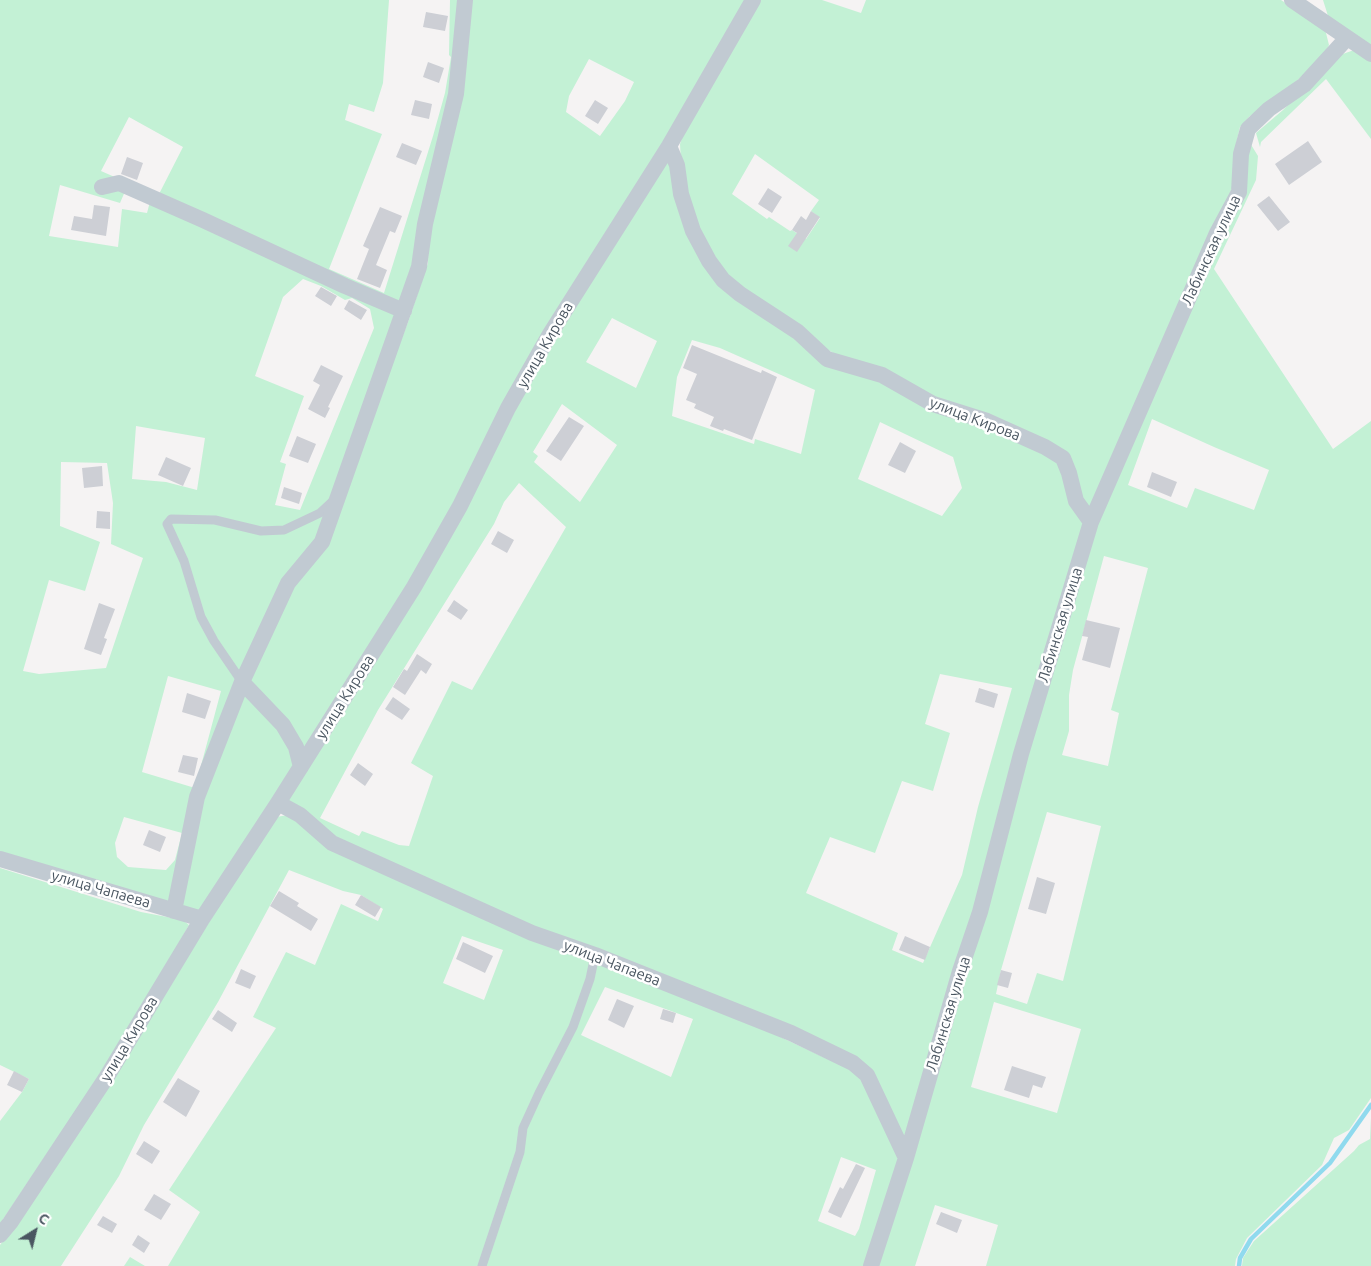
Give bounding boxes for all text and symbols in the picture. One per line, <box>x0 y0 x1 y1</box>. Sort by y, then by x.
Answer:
street label: Лабинская улица <box>1178 192 1244 308</box>
street label: улица Кирова <box>513 299 577 391</box>
street label: улица Кирова <box>927 393 1023 445</box>
street label: Лабинская улица <box>1034 565 1086 685</box>
street label: улица Кирова <box>312 652 378 742</box>
street label: улица Чапаева <box>49 866 153 912</box>
street label: улица Чапаева <box>561 936 663 990</box>
street label: Лабинская улица <box>922 954 974 1074</box>
street label: улица Кирова <box>97 993 161 1085</box>
north arrow <box>10 1206 60 1256</box>
text: С <box>35 1210 52 1228</box>

